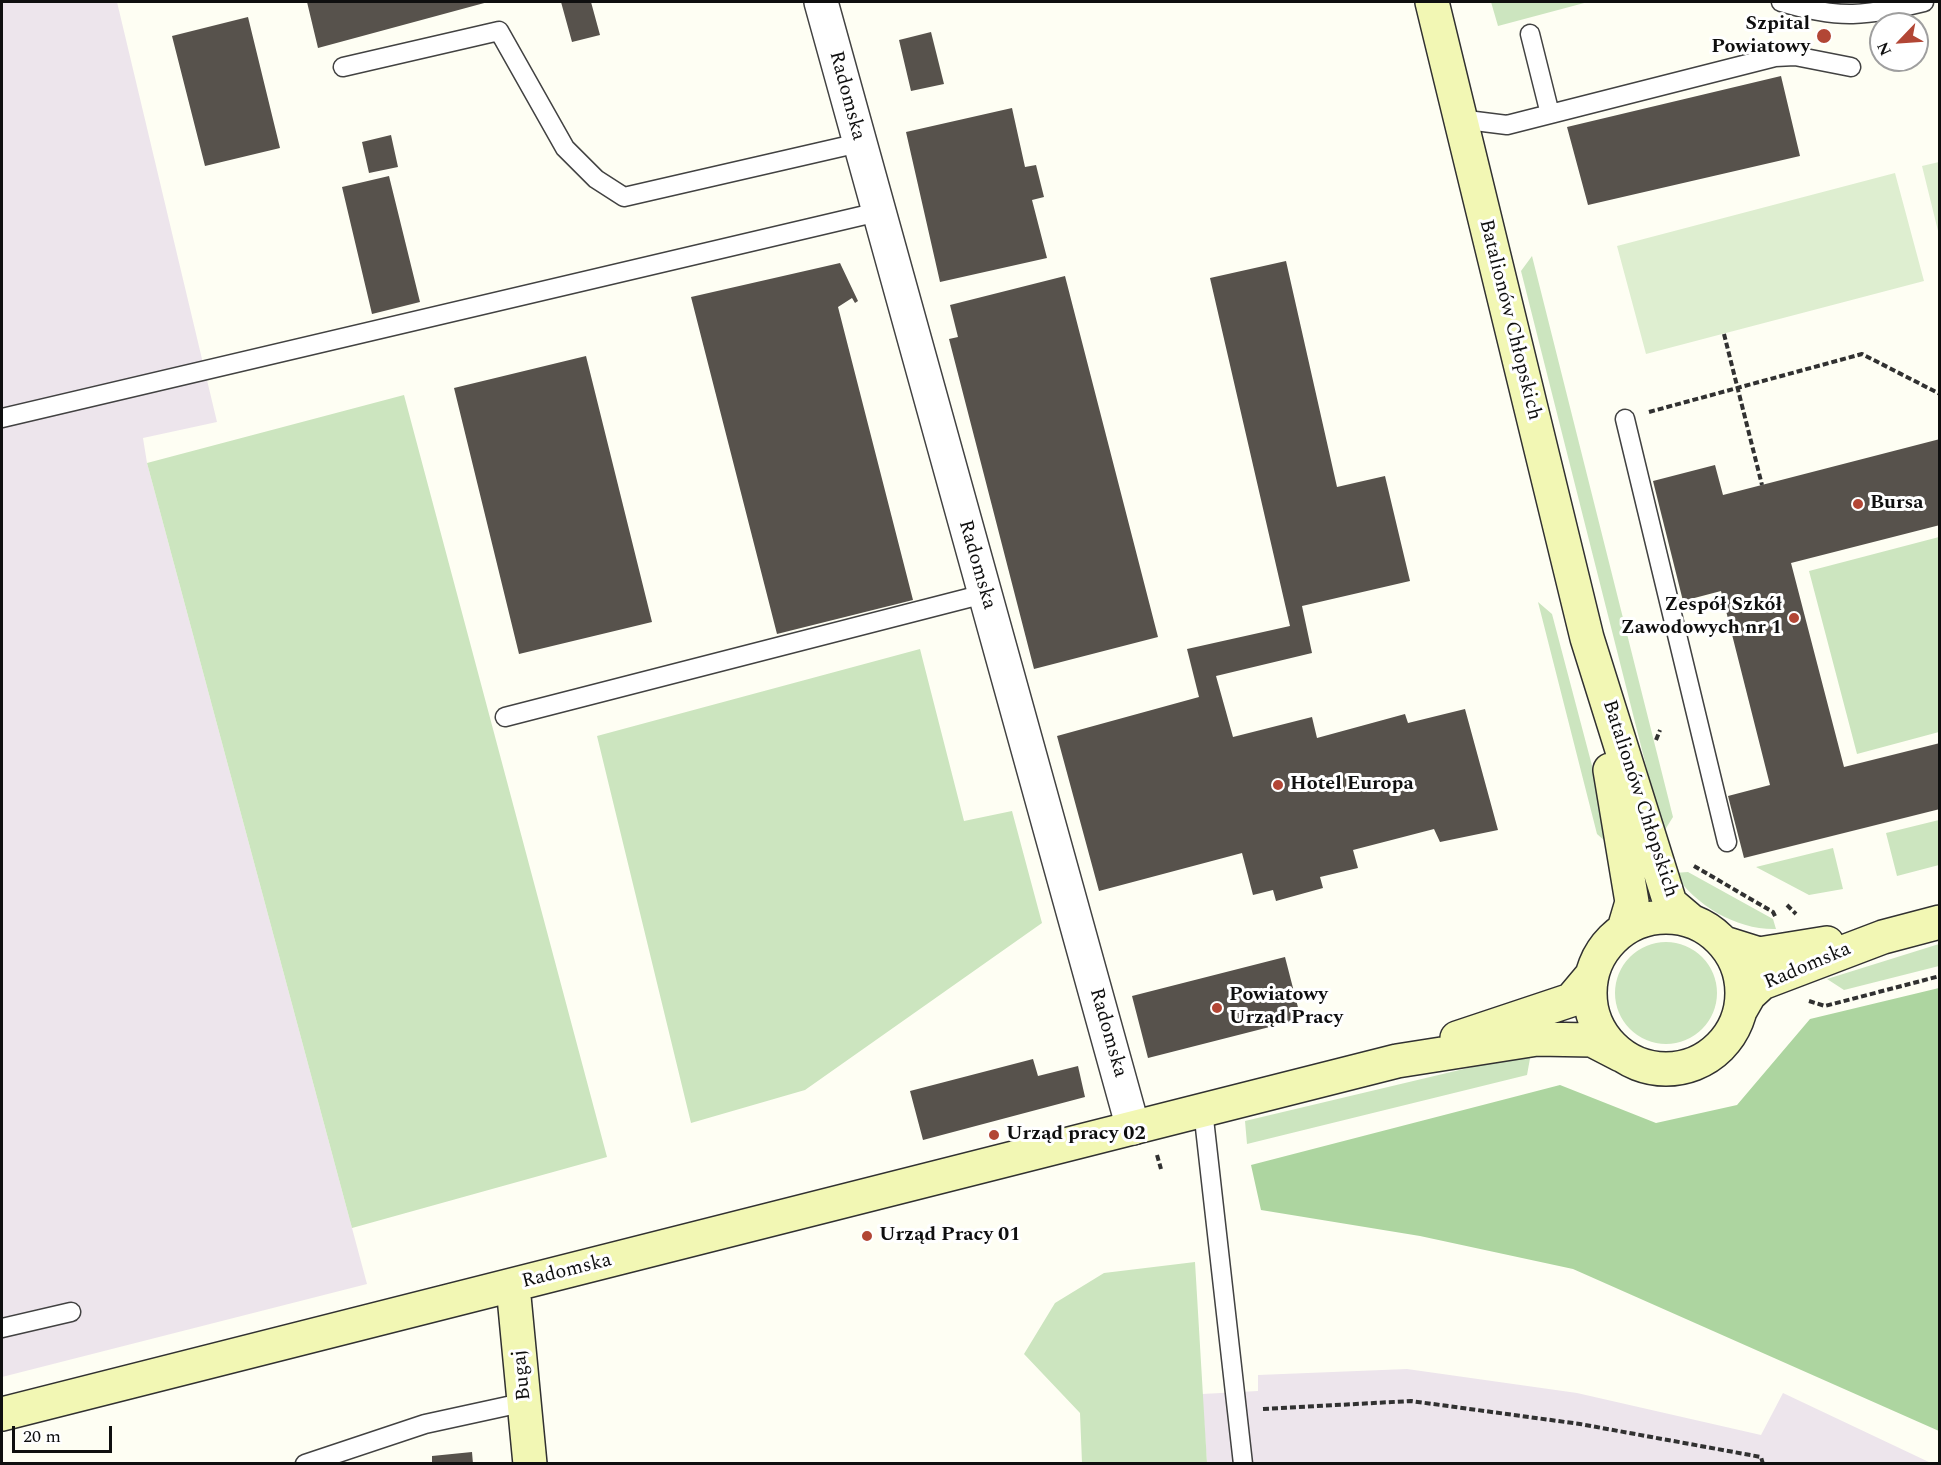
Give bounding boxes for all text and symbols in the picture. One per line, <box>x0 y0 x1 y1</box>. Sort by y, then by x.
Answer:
north arrow <box>1869 12 1929 72</box>
place label: Szpital Powiatowy <box>1711 13 1810 60</box>
marker: Szpital Powiatowy <box>1815 27 1833 45</box>
text: N <box>1871 38 1898 60</box>
street label: Radomska <box>823 49 869 143</box>
street label: Batalionów Chłopskich <box>1472 217 1546 423</box>
place label: Bursa <box>1870 492 1923 516</box>
marker: Bursa <box>1851 497 1865 511</box>
street label: Radomska <box>952 518 1000 612</box>
place label: Zespół Szkół Zawodowych nr 1 <box>1621 594 1782 641</box>
marker: Zespół Szkół Zawodowych nr 1 <box>1787 611 1801 625</box>
street label: Batalionów Chłopskich <box>1596 697 1682 901</box>
place label: Hotel Europa <box>1290 773 1414 797</box>
marker: Hotel Europa <box>1271 778 1285 792</box>
street label: Radomska <box>1761 938 1855 996</box>
place label: Powiatowy Urząd Pracy <box>1229 984 1343 1031</box>
street label: Radomska <box>1083 986 1131 1080</box>
marker: Powiatowy Urząd Pracy <box>1210 1001 1224 1015</box>
place label: Urząd pracy 02 <box>1006 1123 1146 1147</box>
marker: Urząd pracy 02 <box>987 1128 1001 1142</box>
place label: Urząd Pracy 01 <box>879 1224 1020 1248</box>
marker: Urząd Pracy 01 <box>860 1229 874 1243</box>
street label: Radomska <box>520 1249 614 1295</box>
street label: Bugaj <box>508 1348 538 1402</box>
scale bar <box>15 1414 116 1452</box>
text: 20 m <box>23 1423 61 1450</box>

